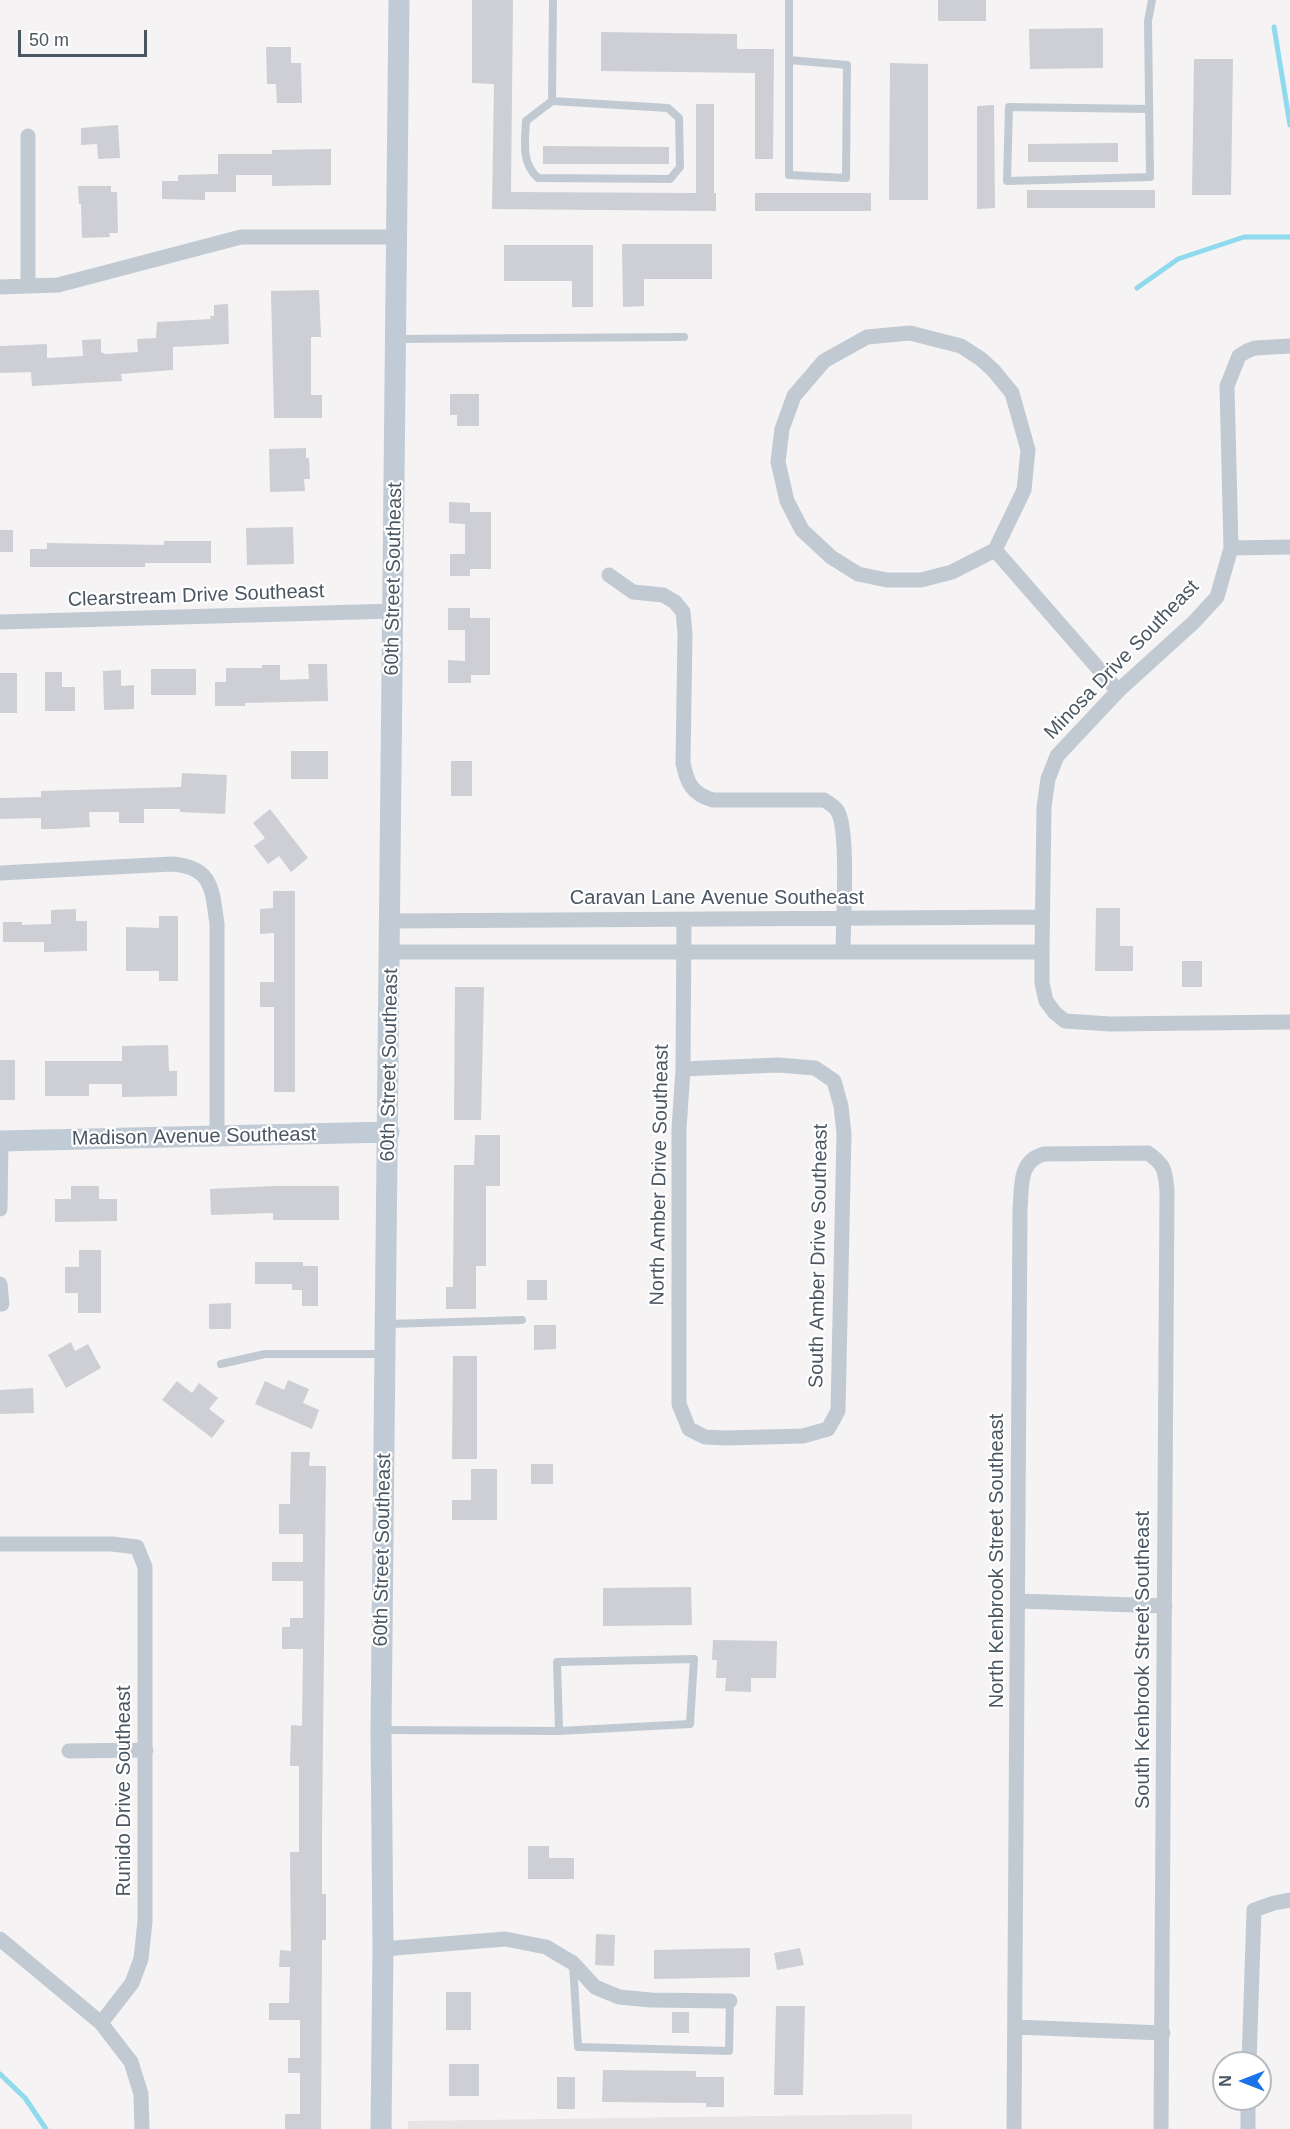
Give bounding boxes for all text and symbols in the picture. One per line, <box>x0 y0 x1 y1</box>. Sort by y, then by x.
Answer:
scale bar <box>21 18 150 56</box>
text: 50 m <box>29 30 69 50</box>
street label: 60th Street Southeast <box>380 482 408 676</box>
street label: Minosa Drive Southeast <box>1040 575 1204 745</box>
street label: Clearstream Drive Southeast <box>67 580 325 612</box>
street label: Caravan Lane Avenue Southeast <box>570 886 864 910</box>
street label: 60th Street Southeast <box>376 968 404 1162</box>
street label: North Amber Drive Southeast <box>646 1044 674 1306</box>
street label: Madison Avenue Southeast <box>72 1123 316 1151</box>
street label: South Amber Drive Southeast <box>805 1124 833 1388</box>
street label: North Kenbrook Street Southeast <box>985 1414 1009 1708</box>
street label: 60th Street Southeast <box>369 1453 397 1647</box>
street label: South Kenbrook Street Southeast <box>1131 1511 1155 1809</box>
street label: Runido Drive Southeast <box>112 1685 136 1897</box>
north arrow <box>1212 2051 1272 2111</box>
text: N <box>1217 2075 1234 2087</box>

